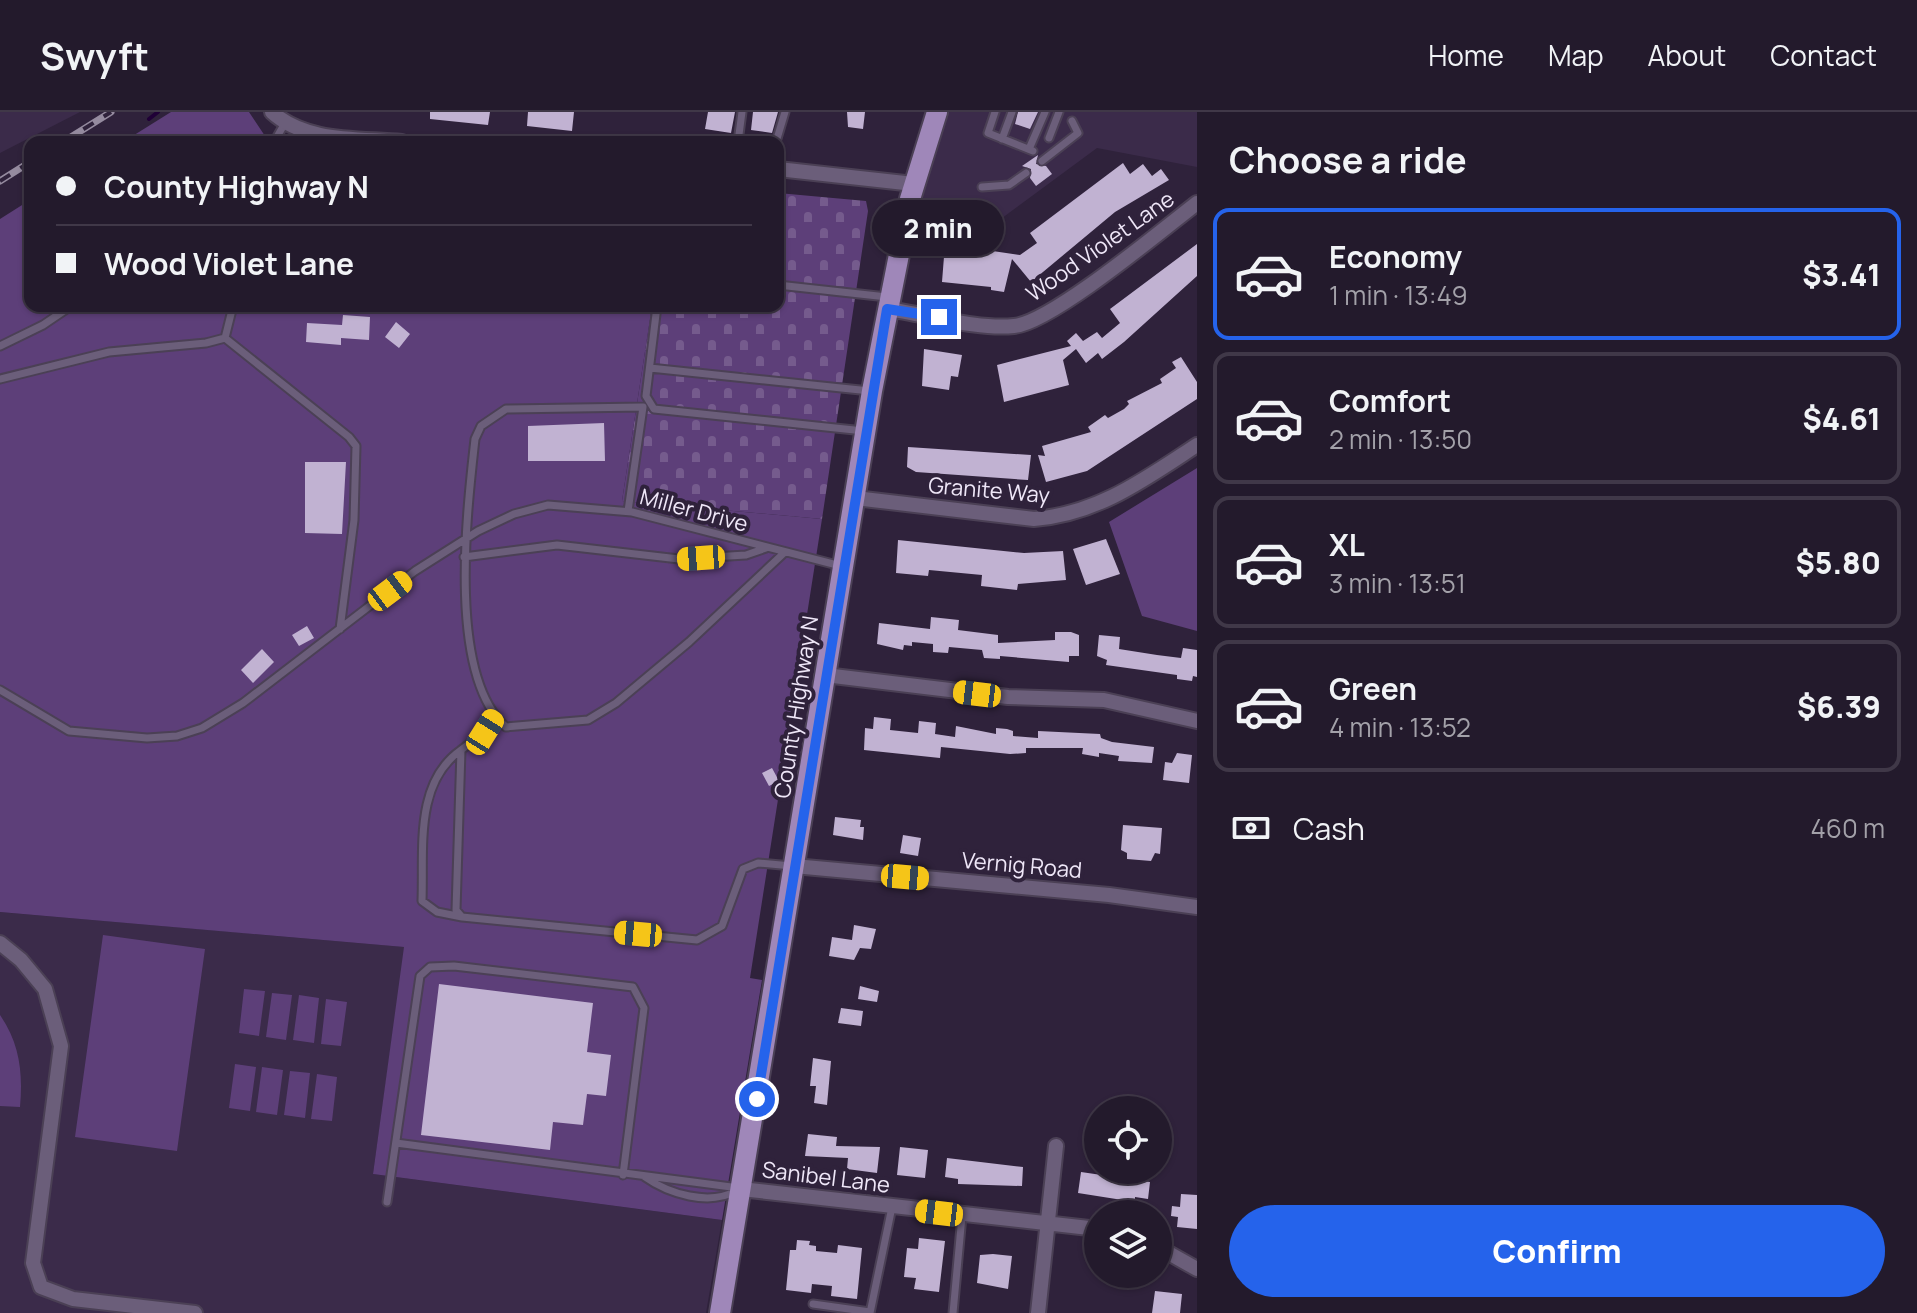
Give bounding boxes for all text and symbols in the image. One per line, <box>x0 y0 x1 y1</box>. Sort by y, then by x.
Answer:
text: Swyft <box>40 29 149 81</box>
text: Home <box>1428 36 1504 74</box>
text: Map <box>1548 36 1604 74</box>
text: About <box>1648 36 1726 74</box>
text: Contact <box>1770 36 1877 74</box>
text: Choose a ride <box>1229 135 1467 184</box>
text: County Highway N <box>104 166 369 207</box>
street label: Wood Violet Lane <box>1020 184 1180 308</box>
callout: 2 min <box>873 201 1005 257</box>
text: 2 min <box>904 210 972 246</box>
text: Economy <box>1329 236 1462 277</box>
icon: car <box>1233 238 1305 310</box>
text: Wood Violet Lane <box>104 243 354 284</box>
text: $3.41 <box>1802 254 1881 295</box>
text: 1 min · 13:49 <box>1329 277 1468 313</box>
route end <box>921 299 957 335</box>
text: Comfort <box>1329 380 1451 421</box>
icon: car <box>1233 382 1305 454</box>
text: $4.61 <box>1802 398 1881 439</box>
text: 2 min · 13:50 <box>1329 421 1472 457</box>
street label: Granite Way <box>927 470 1051 510</box>
street label: Miller Drive <box>637 481 751 539</box>
text: XL <box>1329 524 1365 565</box>
icon: car <box>1233 526 1305 598</box>
text: $5.80 <box>1796 542 1881 583</box>
car <box>676 544 726 572</box>
text: 3 min · 13:51 <box>1329 565 1466 601</box>
car <box>364 567 416 615</box>
street label: County Highway N <box>767 614 825 800</box>
text: Green <box>1329 668 1417 709</box>
icon: car <box>1233 670 1305 742</box>
car <box>952 679 1002 709</box>
text: $6.39 <box>1797 686 1881 727</box>
car <box>462 705 508 759</box>
text: 4 min · 13:52 <box>1329 709 1471 745</box>
icon: cash <box>1229 806 1273 850</box>
text: Cash <box>1293 808 1365 849</box>
text: 460 m <box>1810 810 1885 846</box>
street label: Vernig Road <box>961 845 1083 885</box>
car <box>880 863 930 891</box>
car <box>613 920 663 948</box>
route start <box>739 1081 775 1117</box>
map controls <box>1084 1096 1172 1288</box>
button: locate <box>1084 1096 1172 1184</box>
street label: Sanibel Lane <box>760 1154 892 1200</box>
car <box>914 1198 964 1228</box>
button: layers <box>1084 1200 1172 1288</box>
button: Confirm <box>1229 1205 1885 1297</box>

